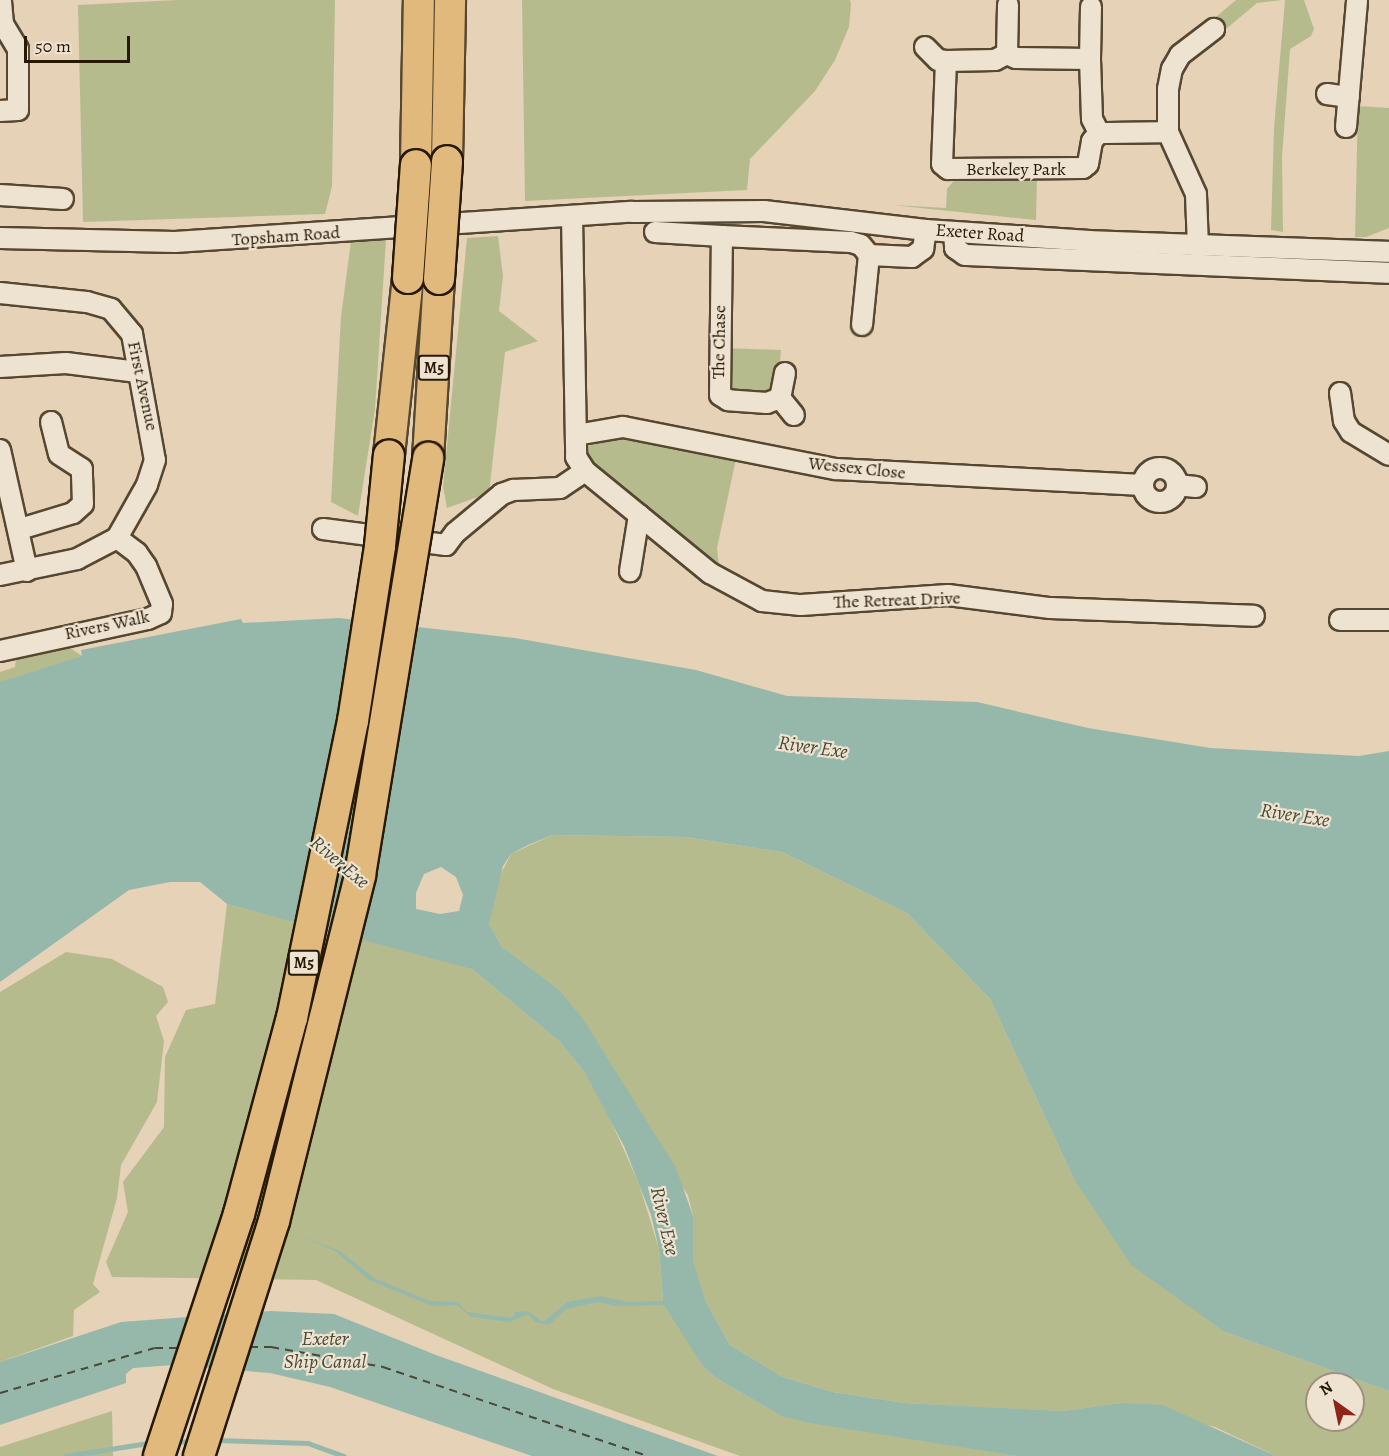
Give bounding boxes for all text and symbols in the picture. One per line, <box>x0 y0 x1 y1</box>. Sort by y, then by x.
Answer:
scale bar <box>27 24 134 62</box>
text: 50 m <box>35 34 71 58</box>
street label: Berkeley Park <box>966 158 1066 180</box>
street label: Exeter Road <box>935 219 1025 247</box>
street label: Topsham Road <box>231 221 341 251</box>
street label: The Chase <box>708 305 730 379</box>
street label: First Avenue <box>123 339 163 433</box>
road number: M5 <box>418 355 450 381</box>
street label: Wessex Close <box>807 452 907 484</box>
street label: The Retreat Drive <box>833 587 961 613</box>
street label: Rivers Walk <box>62 605 152 645</box>
water label: River Exe <box>777 730 849 764</box>
water label: River Exe <box>1259 798 1331 832</box>
water label: River Exe <box>306 830 374 894</box>
road number: M5 <box>288 950 320 976</box>
water label: River Exe <box>645 1184 685 1258</box>
water label: Exeter Ship Canal <box>284 1326 366 1373</box>
north arrow <box>1305 1372 1365 1432</box>
text: N <box>1315 1376 1337 1401</box>

